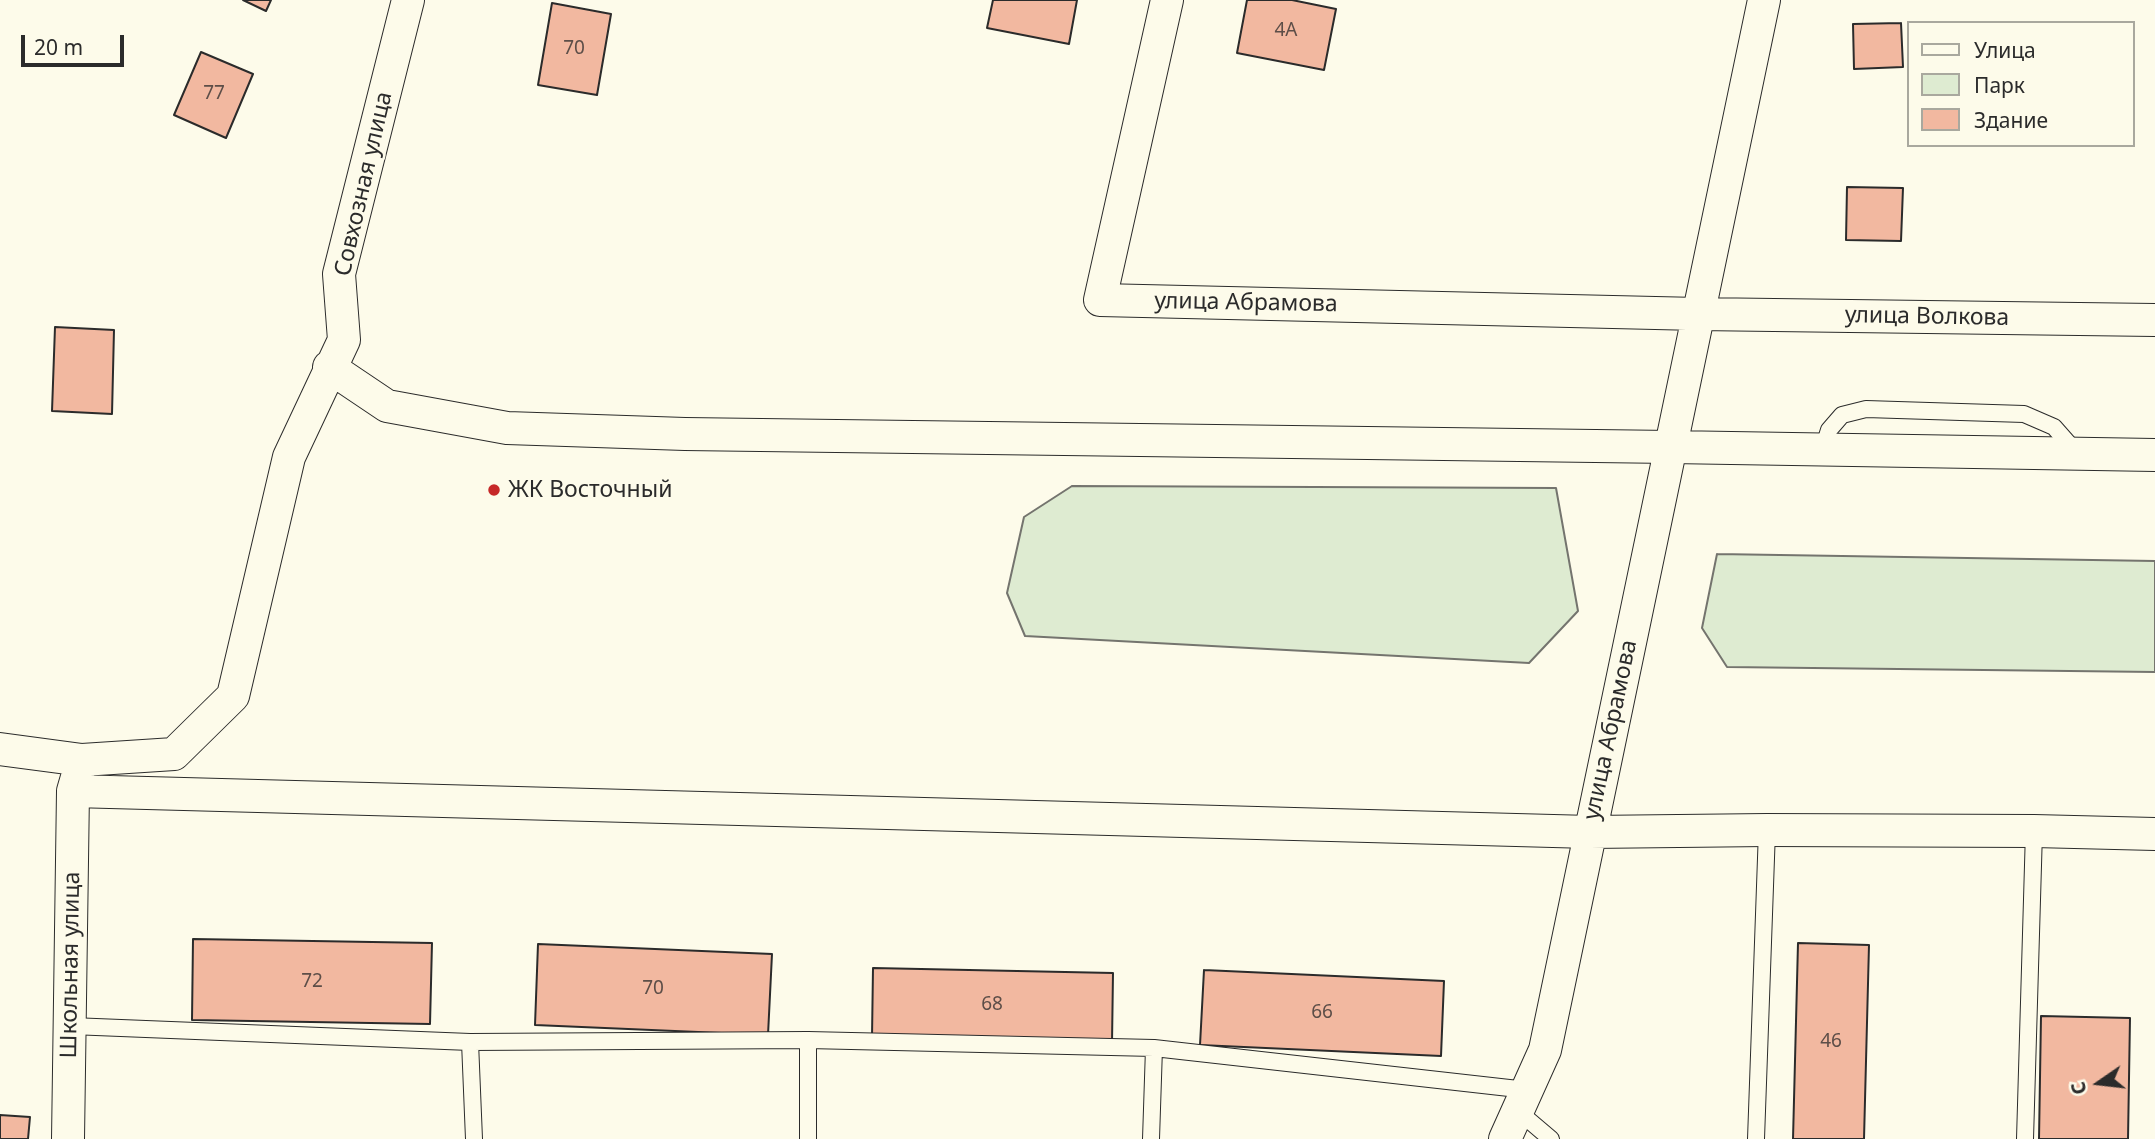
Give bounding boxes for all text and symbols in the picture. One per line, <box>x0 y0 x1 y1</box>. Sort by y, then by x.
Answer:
house number: 4А <box>1275 20 1297 42</box>
scale bar <box>24 21 128 65</box>
legend <box>1906 21 2134 147</box>
text: 20 m <box>34 33 83 61</box>
text: Улица <box>1974 36 2036 64</box>
house number: 70 <box>563 38 585 60</box>
text: Парк <box>1974 71 2025 99</box>
house number: 77 <box>203 83 225 105</box>
street label: Совхозная улица <box>329 89 399 279</box>
text: Здание <box>1974 106 2048 134</box>
street label: улица Абрамова <box>1154 288 1338 318</box>
street label: улица Волкова <box>1845 302 2009 332</box>
place label: ЖК Восточный <box>508 476 672 504</box>
marker: ЖК Восточный <box>486 482 502 498</box>
street label: улица Абрамова <box>1578 637 1644 823</box>
street label: Школьная улица <box>56 871 86 1059</box>
house number: 72 <box>301 971 323 993</box>
house number: 70 <box>642 978 664 1000</box>
house number: 68 <box>981 994 1003 1016</box>
house number: 66 <box>1311 1002 1333 1024</box>
house number: 46 <box>1820 1031 1842 1053</box>
north arrow <box>2064 1048 2134 1118</box>
text: С <box>2065 1079 2093 1097</box>

